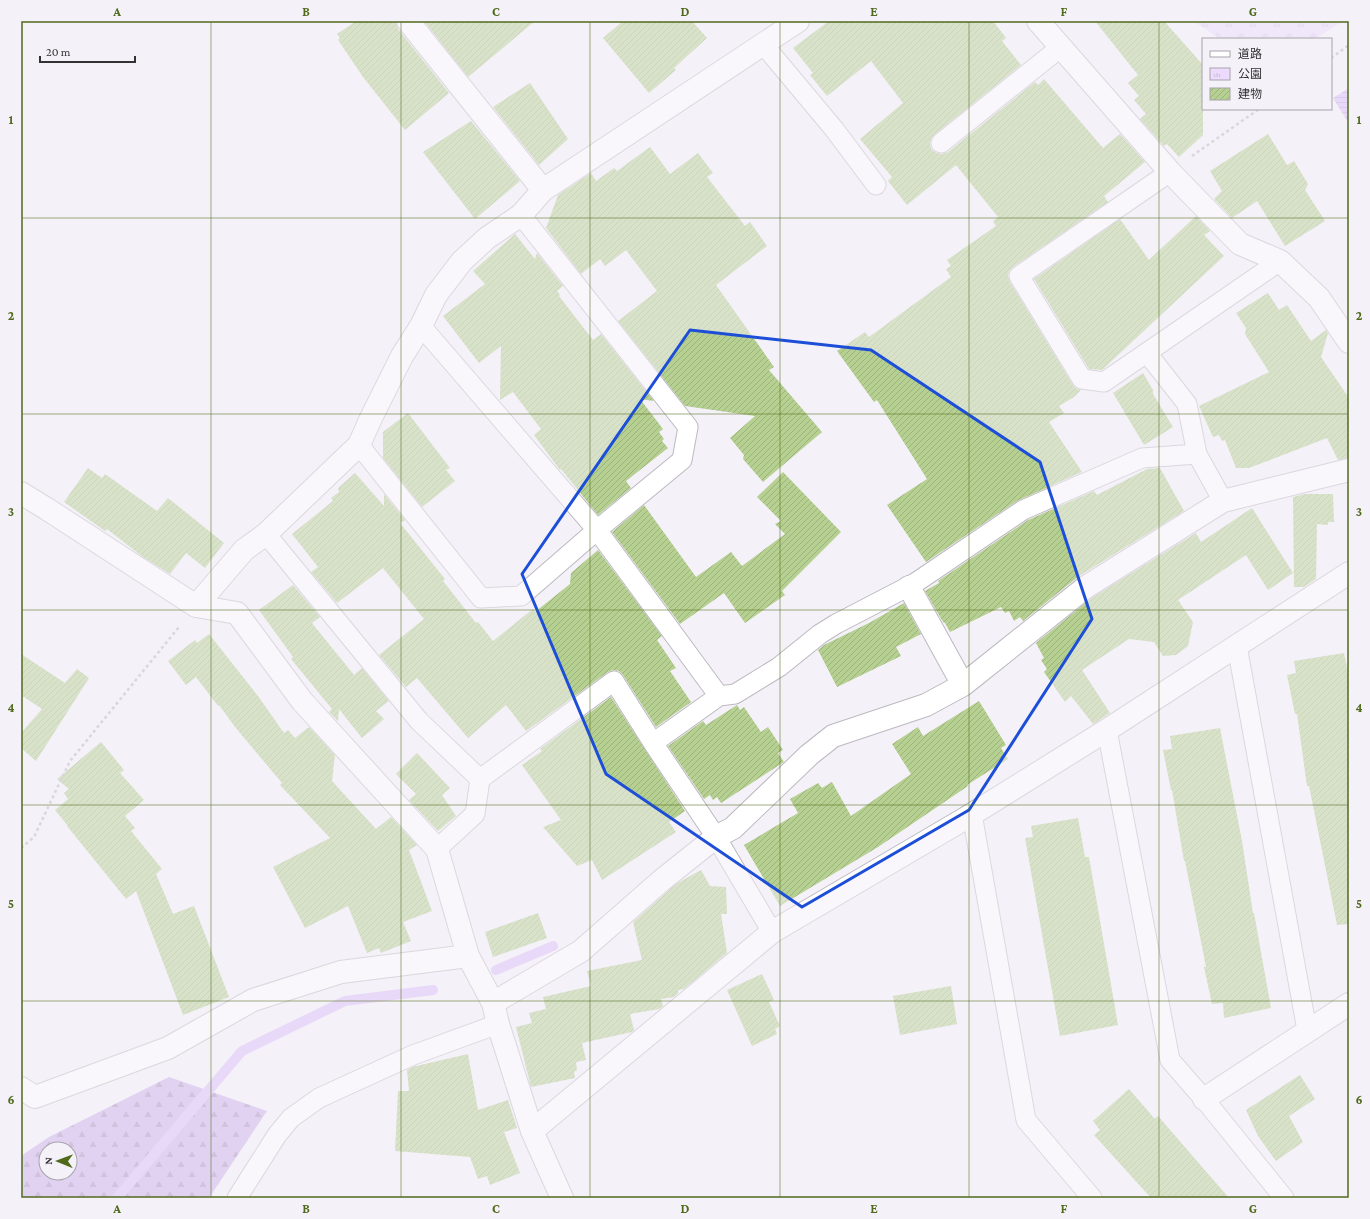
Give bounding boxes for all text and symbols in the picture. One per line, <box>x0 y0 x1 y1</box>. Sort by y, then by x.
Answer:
text: A <box>112 4 121 19</box>
text: B <box>302 4 310 19</box>
text: C <box>492 4 500 19</box>
text: D <box>681 4 690 19</box>
text: E <box>870 4 878 19</box>
text: F <box>1061 4 1068 19</box>
text: G <box>1249 4 1257 19</box>
scale bar <box>40 38 135 64</box>
legend <box>1202 38 1332 110</box>
text: 20 m <box>46 45 71 59</box>
text: 道路 <box>1238 47 1262 61</box>
text: 公園 <box>1238 67 1262 81</box>
text: 建物 <box>1238 87 1262 101</box>
text: 1 <box>9 112 14 127</box>
text: 1 <box>1357 112 1362 127</box>
text: 2 <box>8 308 15 323</box>
text: 2 <box>1356 308 1363 323</box>
text: 3 <box>8 504 14 519</box>
text: 3 <box>1356 504 1362 519</box>
text: 4 <box>7 700 15 715</box>
text: 4 <box>1355 700 1363 715</box>
text: 5 <box>8 896 14 911</box>
text: 5 <box>1356 896 1362 911</box>
text: 6 <box>7 1092 15 1107</box>
text: 6 <box>1355 1092 1363 1107</box>
north arrow <box>38 1141 78 1181</box>
text: N <box>42 1156 54 1165</box>
text: A <box>112 1201 121 1216</box>
text: B <box>302 1201 310 1216</box>
text: C <box>492 1201 500 1216</box>
text: D <box>681 1201 690 1216</box>
text: E <box>870 1201 878 1216</box>
text: F <box>1061 1201 1068 1216</box>
text: G <box>1249 1201 1257 1216</box>

